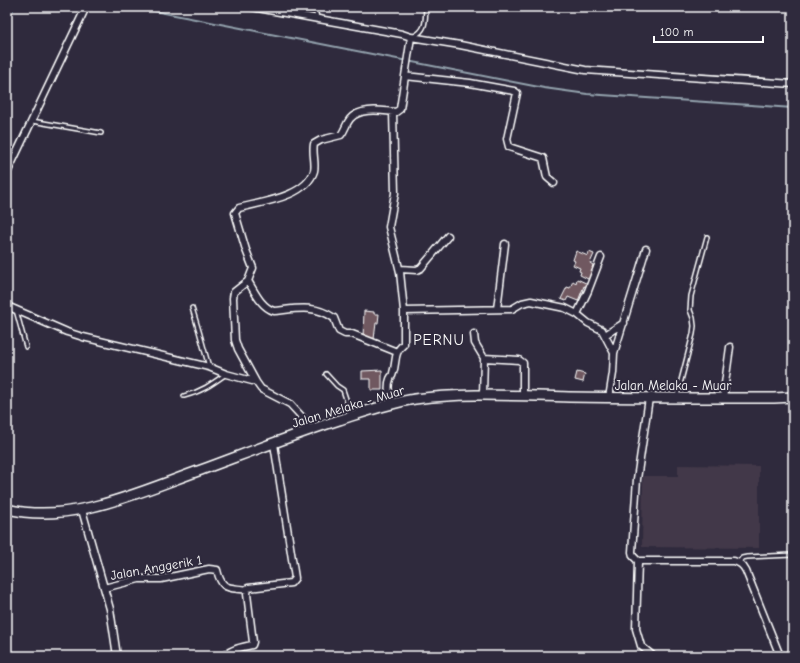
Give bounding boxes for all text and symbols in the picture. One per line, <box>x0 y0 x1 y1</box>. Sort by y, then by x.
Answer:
scale bar <box>654 18 763 44</box>
text: 100 m <box>660 25 693 39</box>
district label: PERNU <box>413 331 465 349</box>
street label: Jalan Melaka - Muar <box>615 378 732 393</box>
street label: Jalan Melaka - Muar <box>290 382 407 431</box>
street label: Jalan Anggerik 1 <box>109 552 203 583</box>

